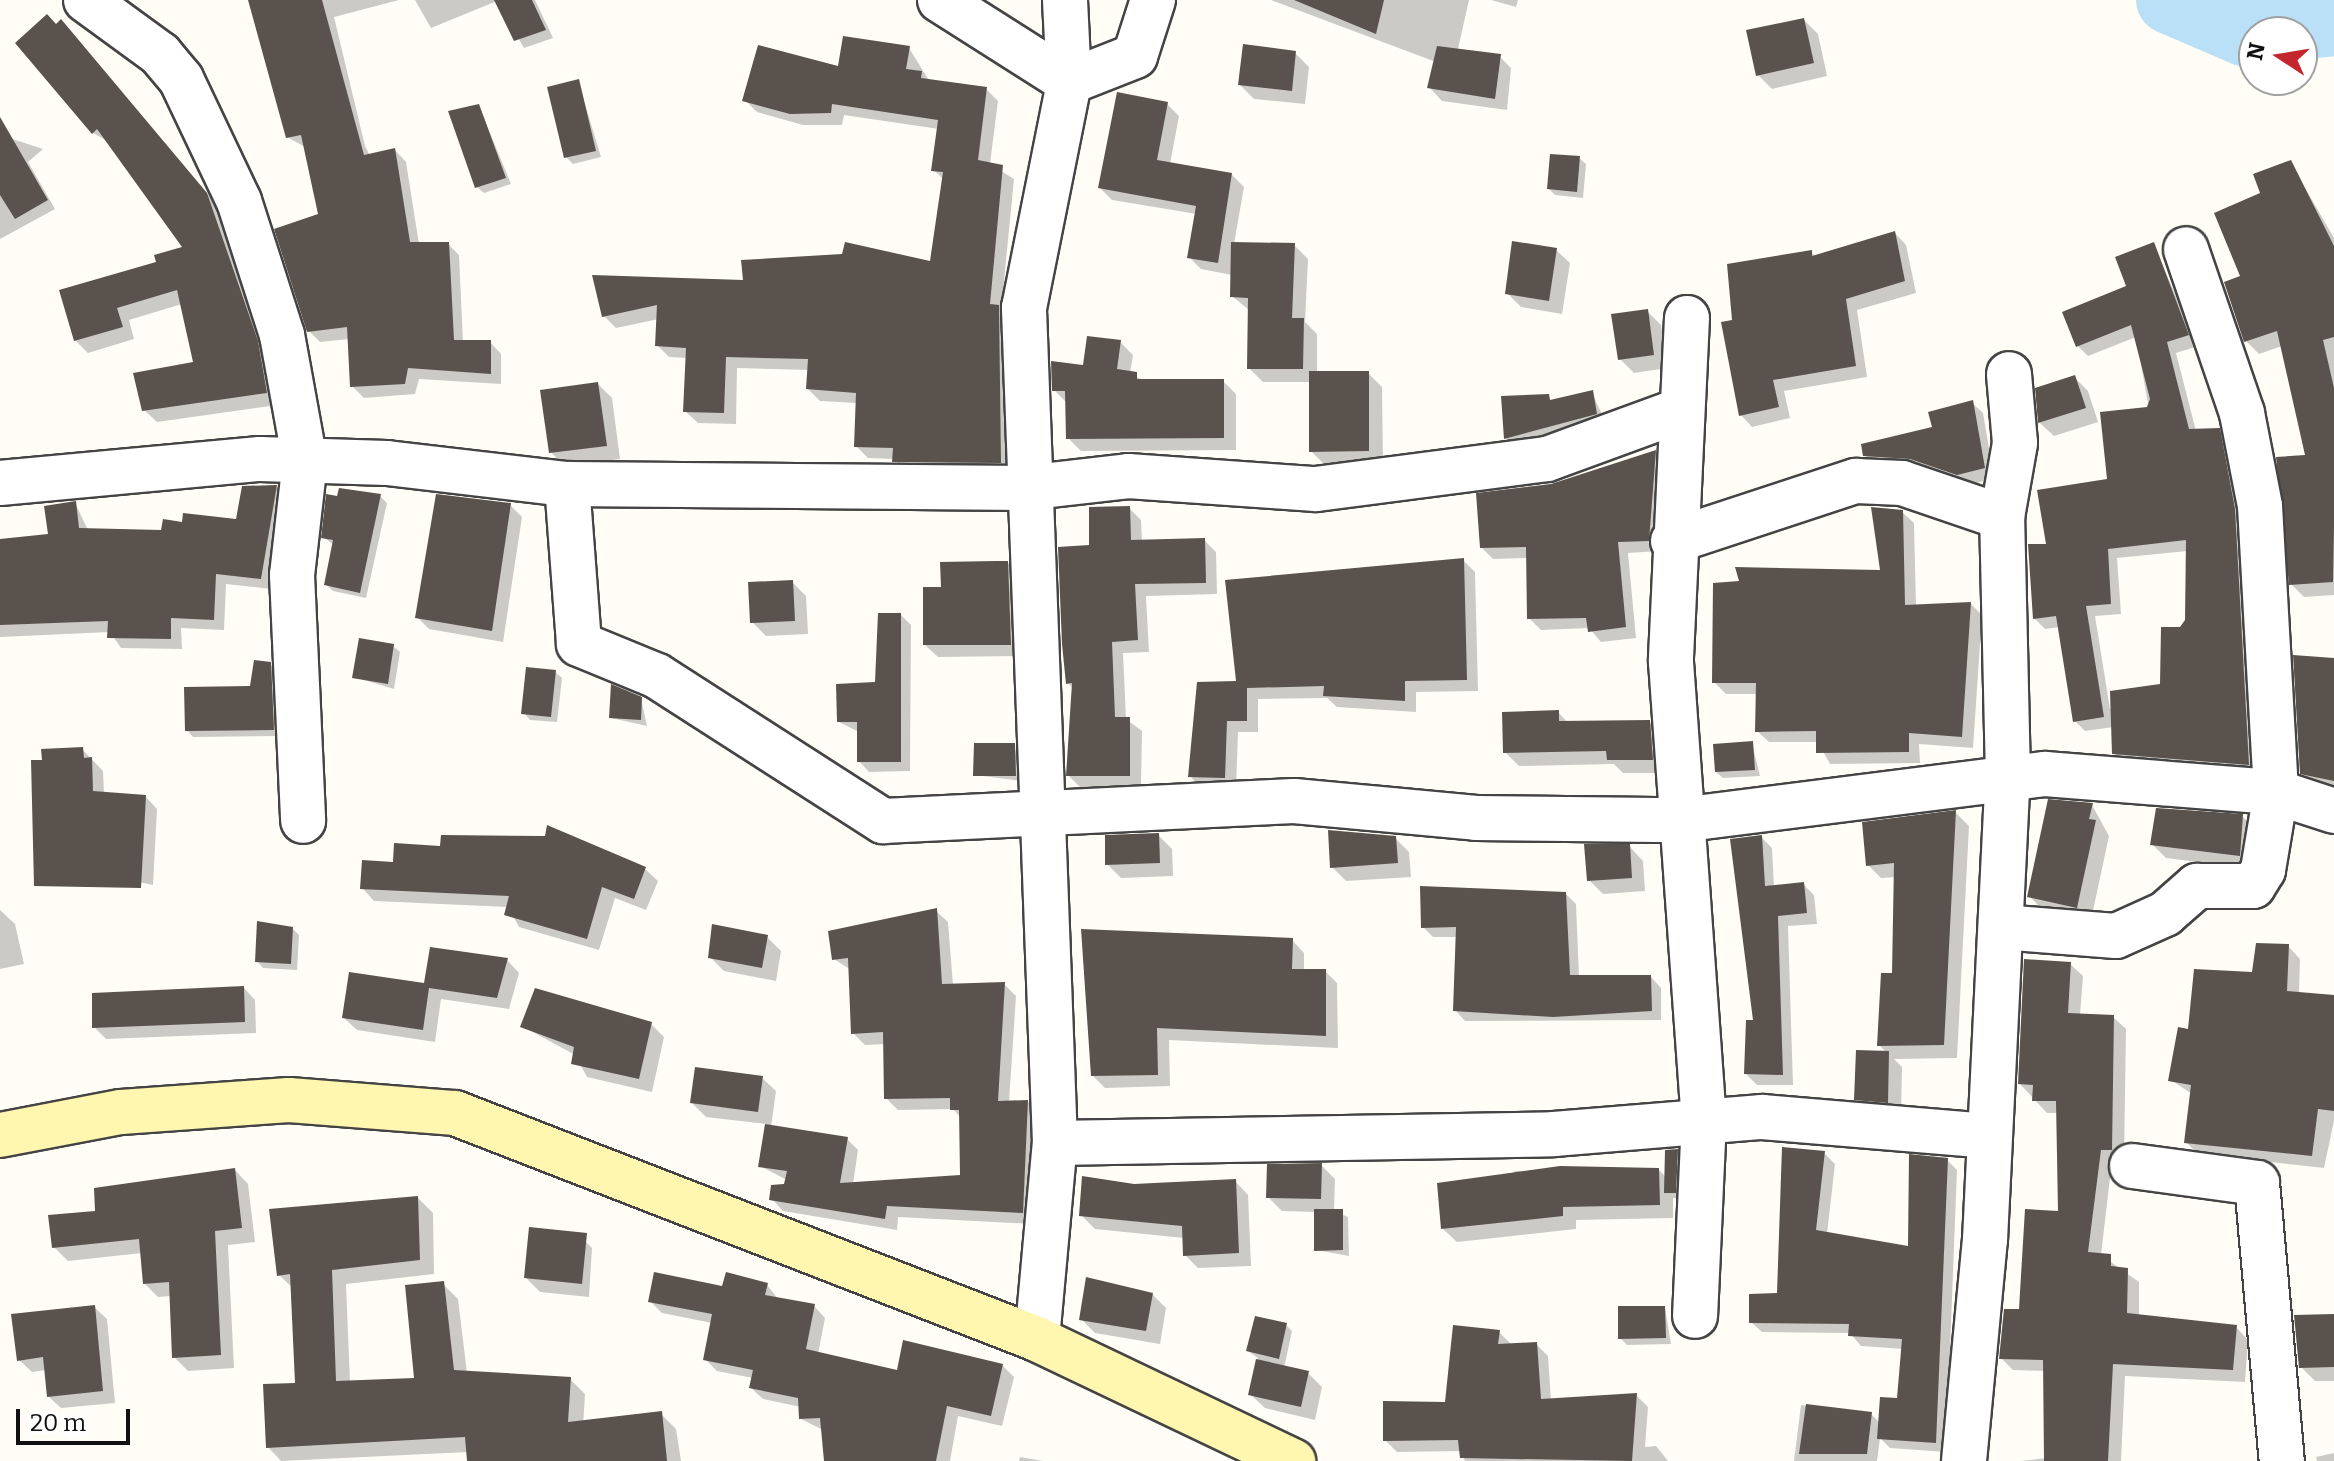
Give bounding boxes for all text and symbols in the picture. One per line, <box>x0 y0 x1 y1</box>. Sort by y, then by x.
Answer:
north arrow <box>2238 16 2318 96</box>
text: N <box>2241 40 2271 62</box>
scale bar <box>20 1393 134 1443</box>
text: 20 m <box>30 1409 86 1437</box>

